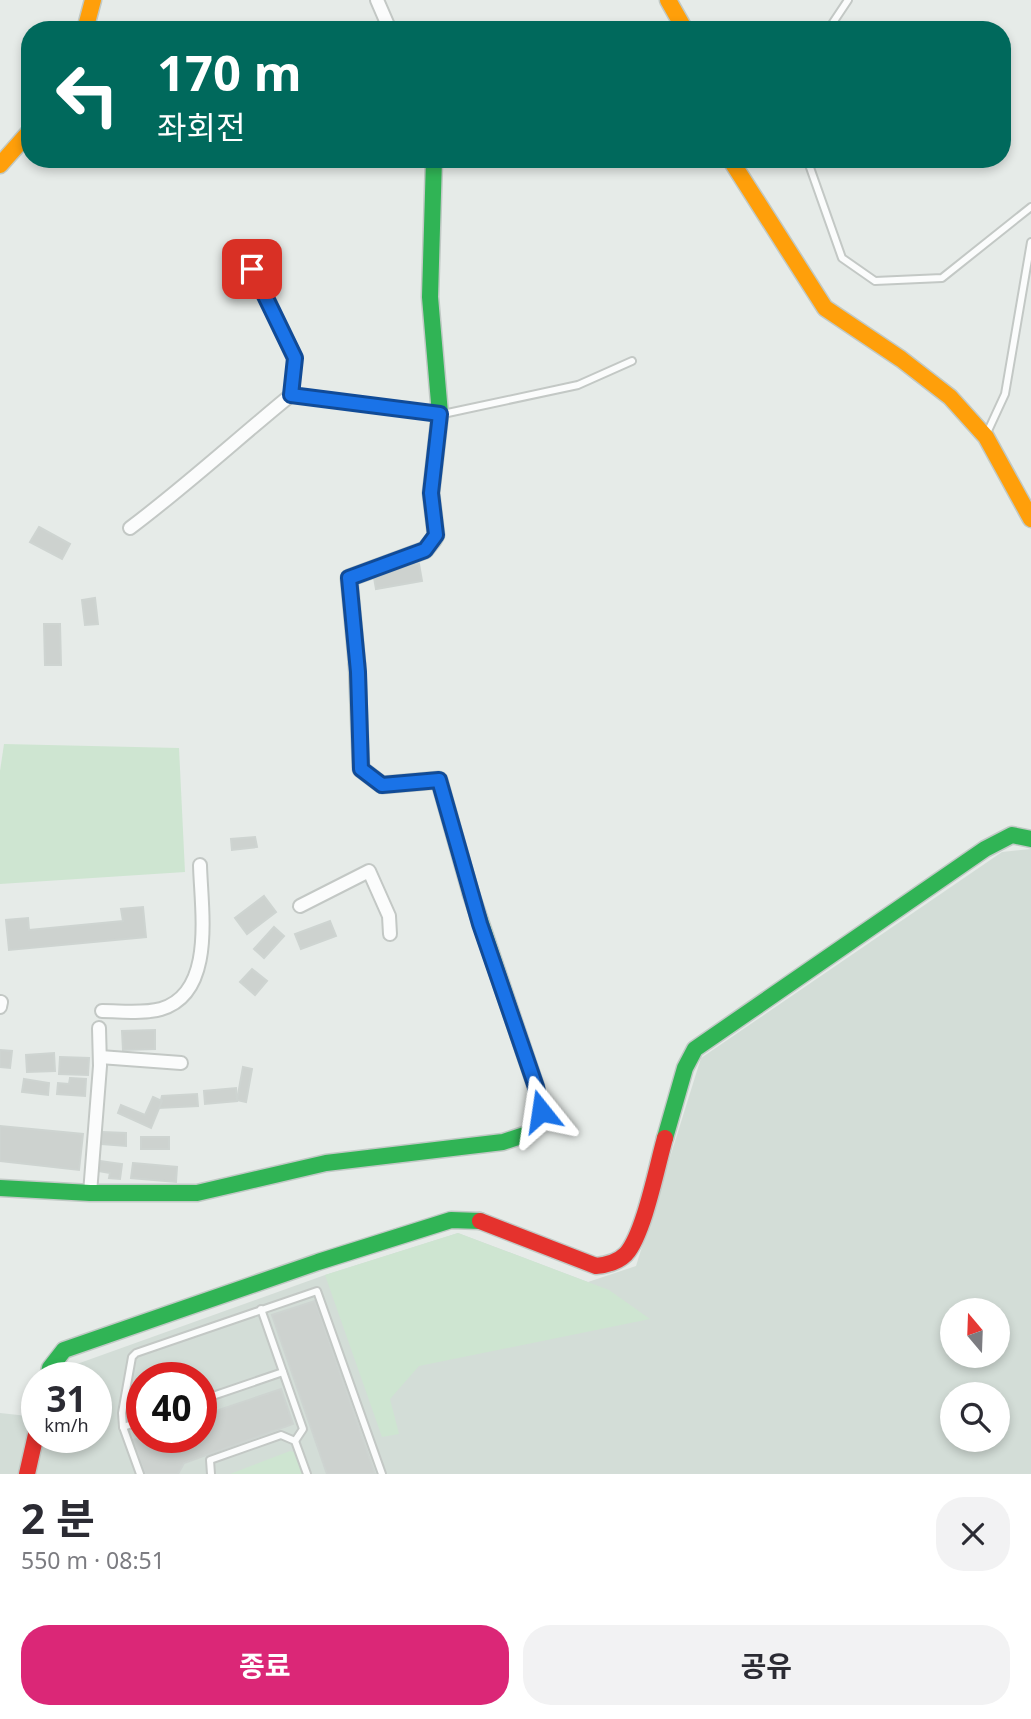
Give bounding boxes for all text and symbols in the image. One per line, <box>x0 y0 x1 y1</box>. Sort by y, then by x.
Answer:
text: 170 m <box>157 39 302 105</box>
icon: left <box>42 49 133 140</box>
text: 좌회전 <box>157 105 245 148</box>
pin <box>222 239 282 299</box>
icon: arrive <box>233 250 271 288</box>
position arrow <box>504 1074 578 1148</box>
north arrow <box>940 1298 1010 1368</box>
map controls <box>940 1298 1010 1452</box>
speed limit sign: 40 <box>126 1362 217 1453</box>
text: 31 <box>46 1375 87 1422</box>
button: search <box>940 1382 1010 1452</box>
text: km/h <box>44 1413 89 1437</box>
text: 2 분 <box>21 1489 95 1546</box>
button: close <box>936 1497 1010 1571</box>
text: 550 m · 08:51 <box>21 1544 165 1576</box>
button: 종료 <box>21 1625 509 1705</box>
button: 공유 <box>523 1625 1010 1705</box>

